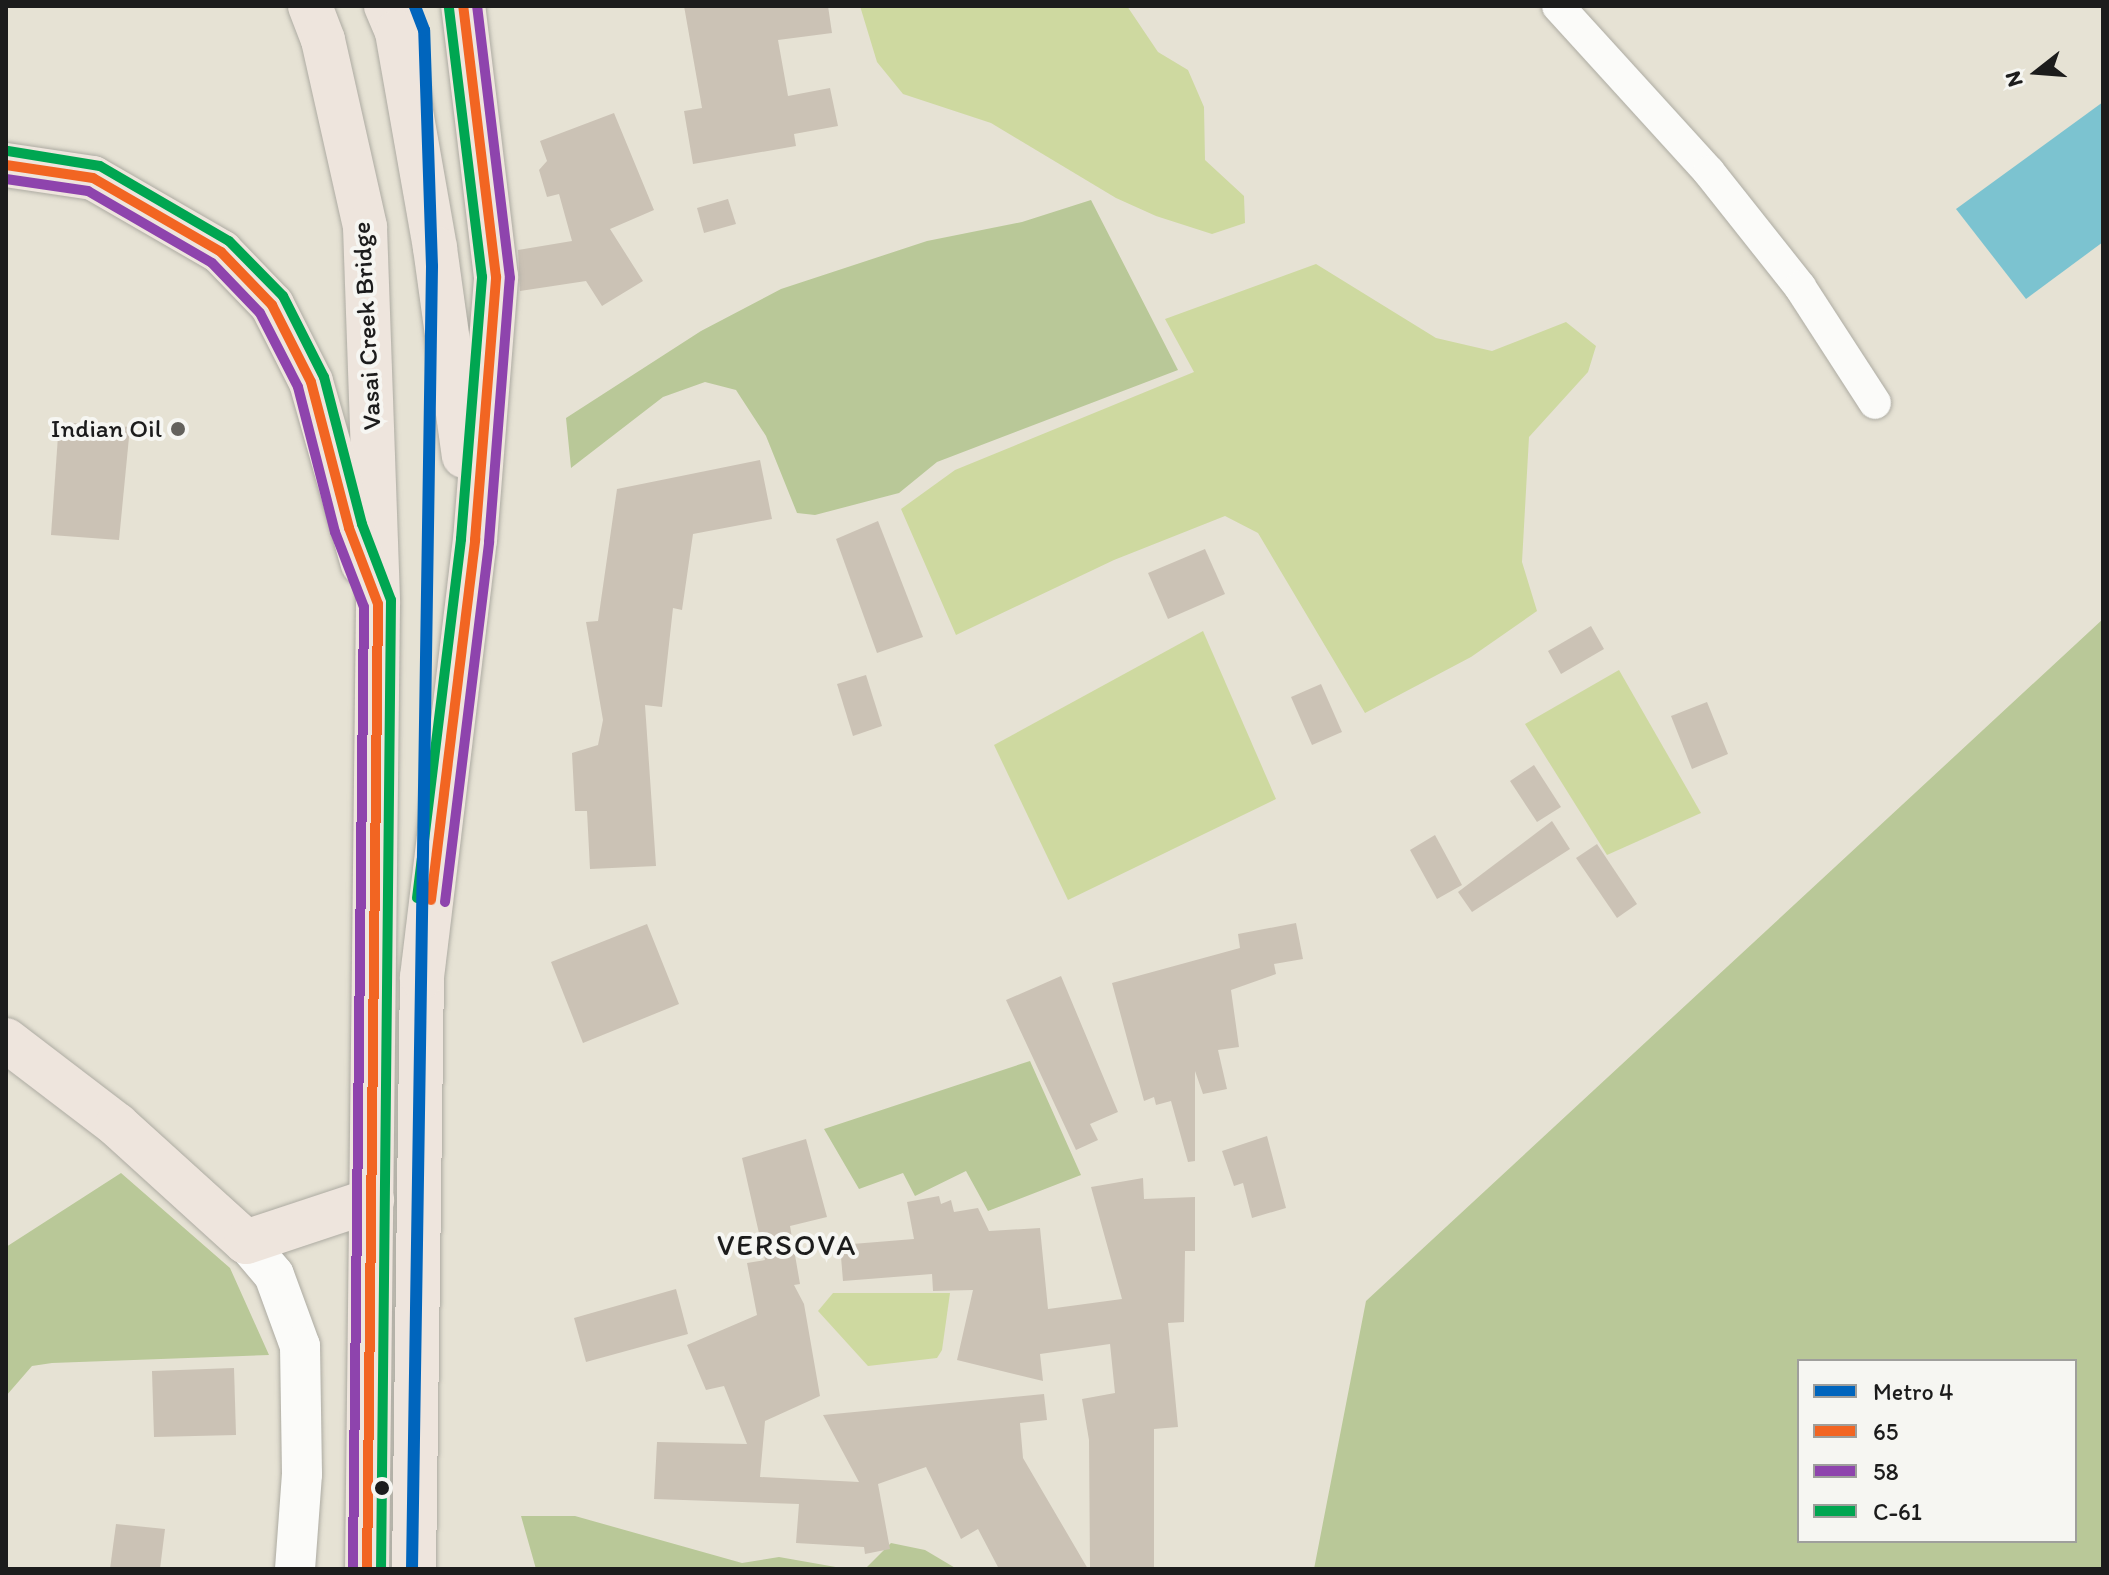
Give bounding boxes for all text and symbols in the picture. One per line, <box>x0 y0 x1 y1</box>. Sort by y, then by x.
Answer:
north arrow <box>1997 32 2077 112</box>
text: N <box>1998 68 2029 90</box>
street label: Vasai Creek Bridge <box>346 221 388 431</box>
place label: Indian Oil <box>51 413 162 445</box>
marker: Indian Oil <box>169 420 187 438</box>
district label: VERSOVA <box>716 1227 858 1263</box>
legend <box>1797 1359 2077 1543</box>
text: Metro 4 <box>1873 1377 1953 1406</box>
text: 65 <box>1873 1417 1898 1446</box>
text: 58 <box>1873 1457 1899 1486</box>
unlabelled marker <box>374 1480 390 1496</box>
text: C-61 <box>1873 1497 1922 1526</box>

